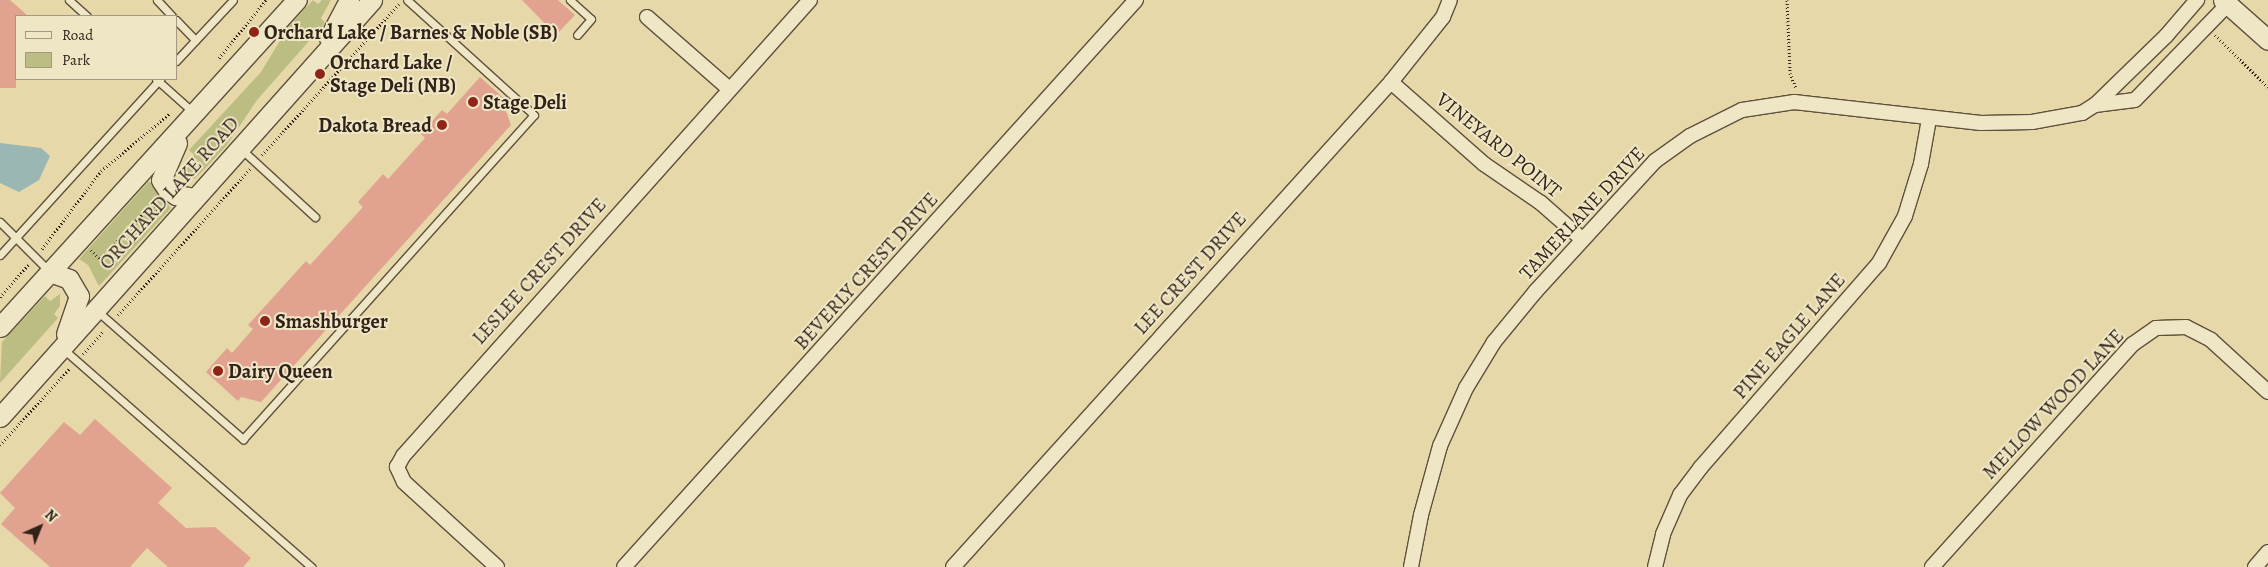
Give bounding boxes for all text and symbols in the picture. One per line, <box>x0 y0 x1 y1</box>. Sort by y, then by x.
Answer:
legend <box>15 15 178 80</box>
place label: Orchard Lake / Barnes & Noble (SB) <box>264 20 558 44</box>
text: Road <box>62 25 93 45</box>
marker: Orchard Lake / Barnes & Noble (SB) <box>248 26 260 38</box>
text: Park <box>62 50 90 70</box>
place label: Orchard Lake / Stage Deli (NB) <box>330 50 456 97</box>
marker: Orchard Lake / Stage Deli (NB) <box>314 68 326 80</box>
street label: VINEYARD POINT <box>1432 87 1566 203</box>
place label: Stage Deli <box>483 90 567 114</box>
marker: Stage Deli <box>467 96 479 108</box>
street label: ORCHARD LAKE ROAD <box>94 112 244 274</box>
place label: Dakota Bread <box>318 113 432 137</box>
marker: Dakota Bread <box>436 119 448 131</box>
street label: TAMERLANE DRIVE <box>1514 142 1650 284</box>
street label: BEVERLY CREST DRIVE <box>789 187 943 355</box>
street label: LESLEE CREST DRIVE <box>467 193 611 349</box>
street label: LEE CREST DRIVE <box>1129 207 1251 339</box>
street label: PINE EAGLE LANE <box>1728 268 1850 404</box>
place label: Smashburger <box>275 309 388 333</box>
marker: Smashburger <box>259 315 271 327</box>
street label: MELLOW WOOD LANE <box>1977 324 2129 484</box>
place label: Dairy Queen <box>228 359 333 383</box>
marker: Dairy Queen <box>212 365 224 377</box>
north arrow <box>15 502 65 552</box>
text: N <box>40 505 61 526</box>

